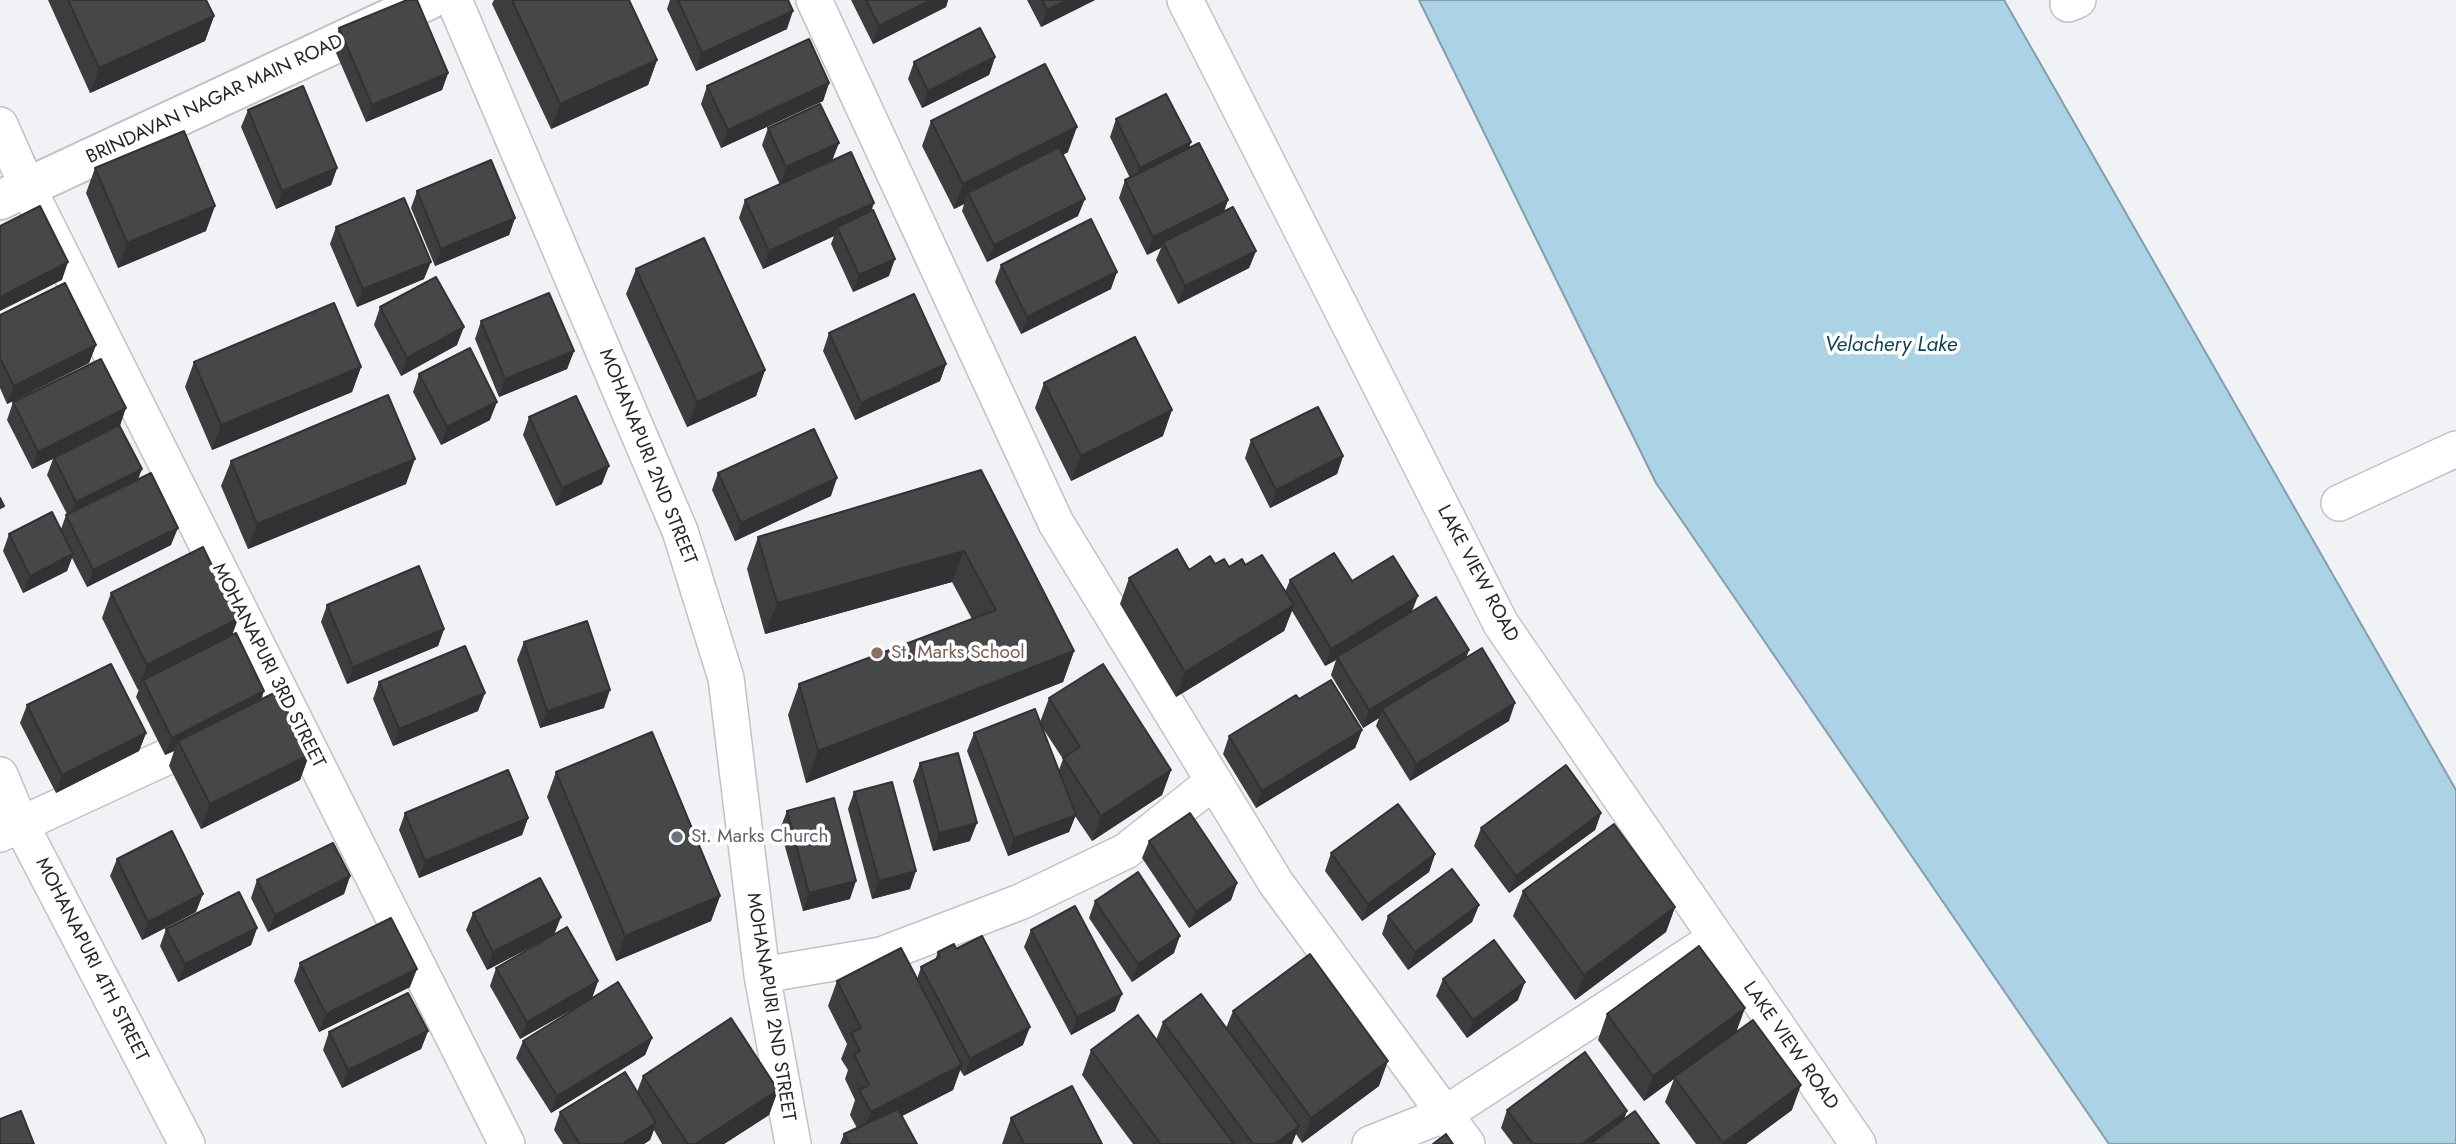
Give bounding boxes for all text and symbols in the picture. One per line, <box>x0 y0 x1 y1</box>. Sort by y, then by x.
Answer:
street label: BRINDAVAN NAGAR MAIN ROAD <box>83 30 347 170</box>
water label: Velachery Lake <box>1825 333 1957 359</box>
street label: MOHANAPURI 2ND STREET <box>593 346 701 568</box>
street label: LAKE VIEW ROAD <box>1431 502 1523 646</box>
street label: MOHANAPURI 3RD STREET <box>206 560 330 772</box>
place label: St. Marks School <box>891 642 1025 664</box>
marker: St. Marks School <box>869 645 885 661</box>
place label: St. Marks Church <box>691 826 828 848</box>
marker: St. Marks Church <box>669 829 685 845</box>
street label: MOHANAPURI 4TH STREET <box>30 854 152 1066</box>
street label: MOHANAPURI 2ND STREET <box>741 891 799 1123</box>
street label: LAKE VIEW ROAD <box>1737 978 1843 1114</box>

